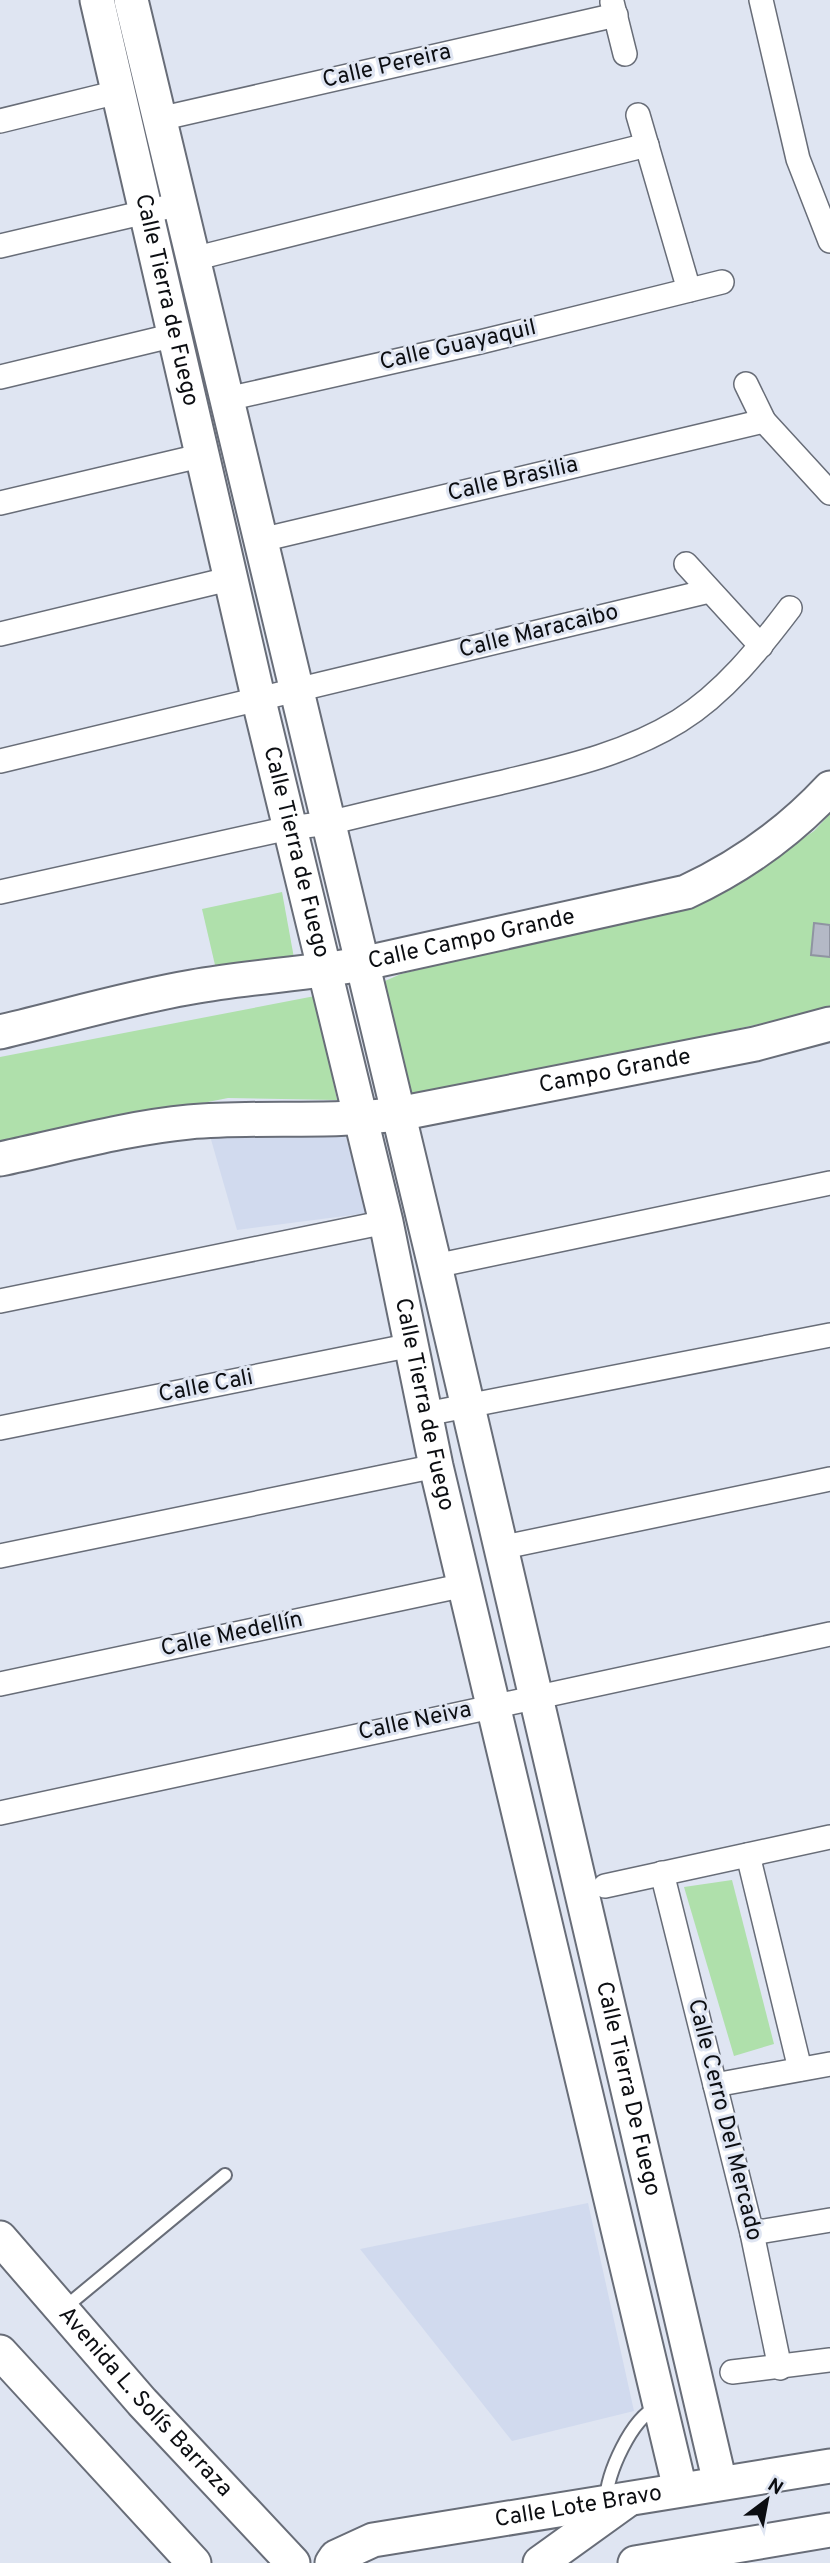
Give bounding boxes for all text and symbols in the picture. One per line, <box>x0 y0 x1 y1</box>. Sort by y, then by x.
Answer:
street label: Calle Pereira <box>320 38 454 96</box>
street label: Calle Tierra de Fuego <box>128 191 205 409</box>
street label: Calle Guayaquil <box>377 314 539 378</box>
street label: Calle Brasilia <box>445 451 581 509</box>
street label: Calle Maracaibo <box>456 598 622 666</box>
street label: Calle Tierra de Fuego <box>256 743 336 961</box>
street label: Calle Campo Grande <box>365 903 578 976</box>
street label: Campo Grande <box>537 1042 693 1101</box>
street label: Calle Tierra de Fuego <box>387 1295 461 1514</box>
street label: Calle Cali <box>156 1364 256 1410</box>
street label: Calle Medellín <box>158 1606 306 1664</box>
street label: Calle Neiva <box>356 1696 474 1748</box>
street label: Calle Tierra De Fuego <box>589 1979 667 2199</box>
street label: Calle Cerro Del Mercado <box>680 1996 768 2244</box>
street label: Avenida L. Solís Barraza <box>52 2301 238 2503</box>
north arrow <box>732 2465 802 2535</box>
text: N <box>763 2473 787 2501</box>
street label: Calle Lote Bravo <box>493 2479 664 2535</box>

